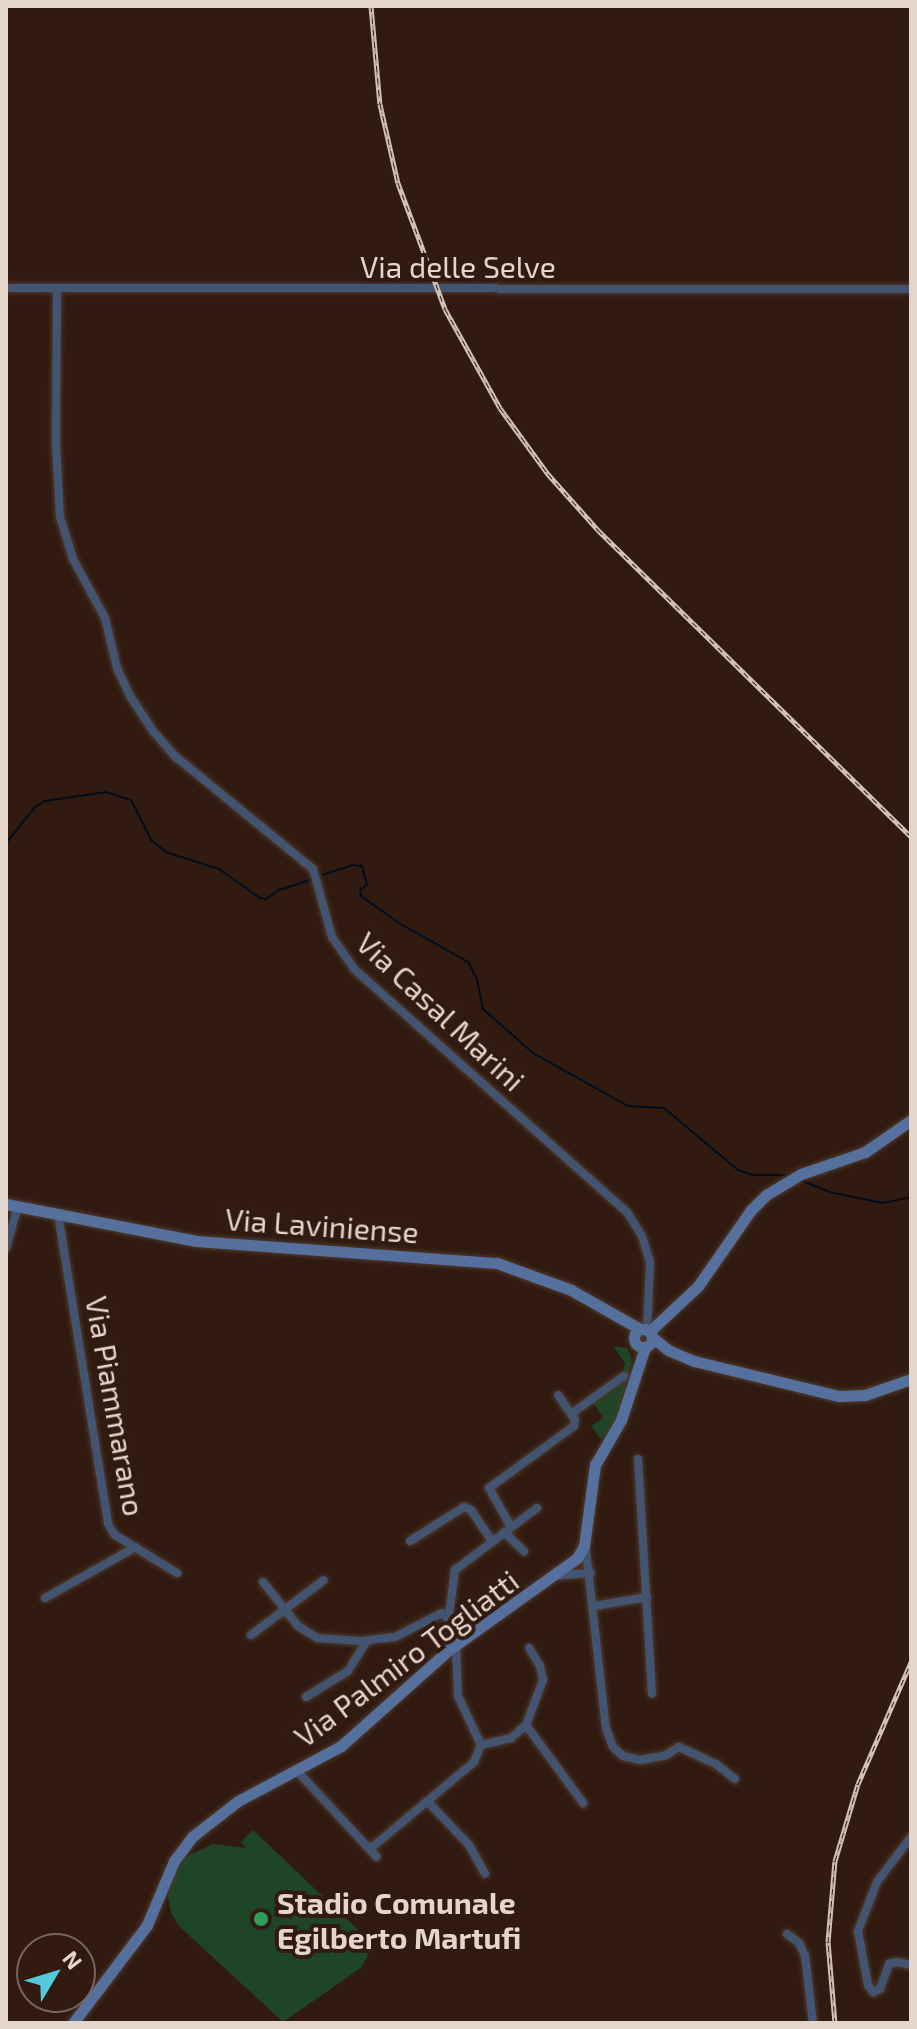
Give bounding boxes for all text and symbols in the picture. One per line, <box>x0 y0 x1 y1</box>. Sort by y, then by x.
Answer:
street label: Via delle Selve <box>360 248 556 284</box>
street label: Via Casal Marini <box>349 924 533 1098</box>
street label: Via Laviniense <box>224 1200 420 1250</box>
street label: Via Piammarano <box>79 1293 153 1519</box>
street label: Via Palmiro Togliatti <box>287 1562 525 1754</box>
place label: Stadio Comunale Egilberto Martufi <box>277 1884 521 1954</box>
marker: Stadio Comunale Egilberto Martufi <box>252 1910 270 1928</box>
north arrow <box>16 1933 96 2013</box>
text: N <box>58 1945 88 1974</box>

